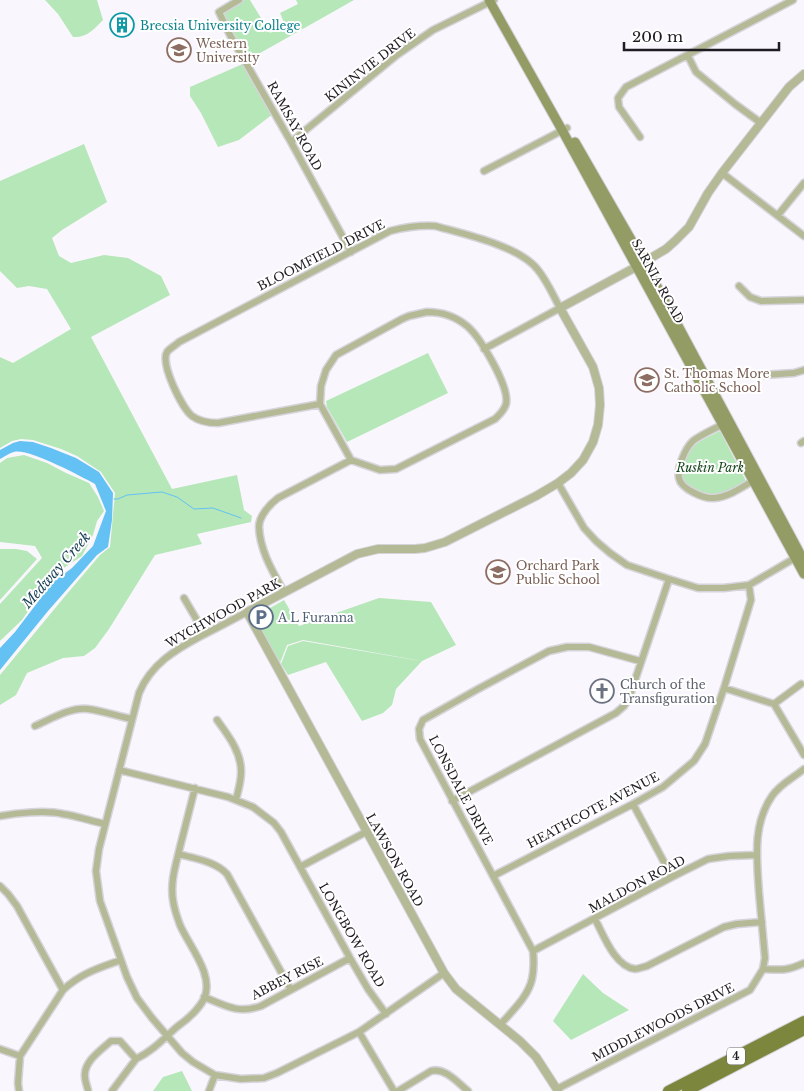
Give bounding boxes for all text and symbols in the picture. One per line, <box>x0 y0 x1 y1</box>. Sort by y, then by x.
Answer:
building icon: Brecsia University College <box>109 12 135 38</box>
place label: Brecsia University College <box>140 18 301 33</box>
scale bar <box>624 20 779 52</box>
street label: KININVIE DRIVE <box>322 25 418 105</box>
text: 200 m <box>632 27 683 46</box>
place label: Western University <box>195 36 260 65</box>
school or university icon: Western University <box>166 37 192 63</box>
street label: RAMSAY ROAD <box>264 79 326 173</box>
street label: BLOOMFIELD DRIVE <box>255 216 387 294</box>
street label: SARNIA ROAD <box>629 236 687 326</box>
place label: St. Thomas More Catholic School <box>664 366 770 395</box>
school or university icon: St. Thomas More Catholic School <box>634 367 660 393</box>
park label: Ruskin Park <box>675 460 744 475</box>
water label: Medway Creek <box>17 528 94 613</box>
place label: Orchard Park Public School <box>516 558 600 587</box>
school or university icon: Orchard Park Public School <box>485 559 511 585</box>
street label: WYCHWOOD PARK <box>162 575 284 651</box>
parking icon: A L Furanna <box>248 604 274 630</box>
place label: A L Furanna <box>277 610 354 625</box>
place label: Church of the Transfiguration <box>620 677 715 706</box>
church icon: Church of the Transfiguration <box>589 678 615 704</box>
street label: LONSDALE DRIVE <box>426 733 496 848</box>
street label: HEATHCOTE AVENUE <box>524 769 662 851</box>
street label: LAWSON ROAD <box>363 811 427 909</box>
street label: MALDON ROAD <box>586 852 688 916</box>
street label: LONGBOW ROAD <box>316 880 388 990</box>
street label: ABBEY RISE <box>248 953 326 1003</box>
street label: MIDDLEWOODS DRIVE <box>589 979 737 1064</box>
road number: 4 <box>727 1048 745 1064</box>

